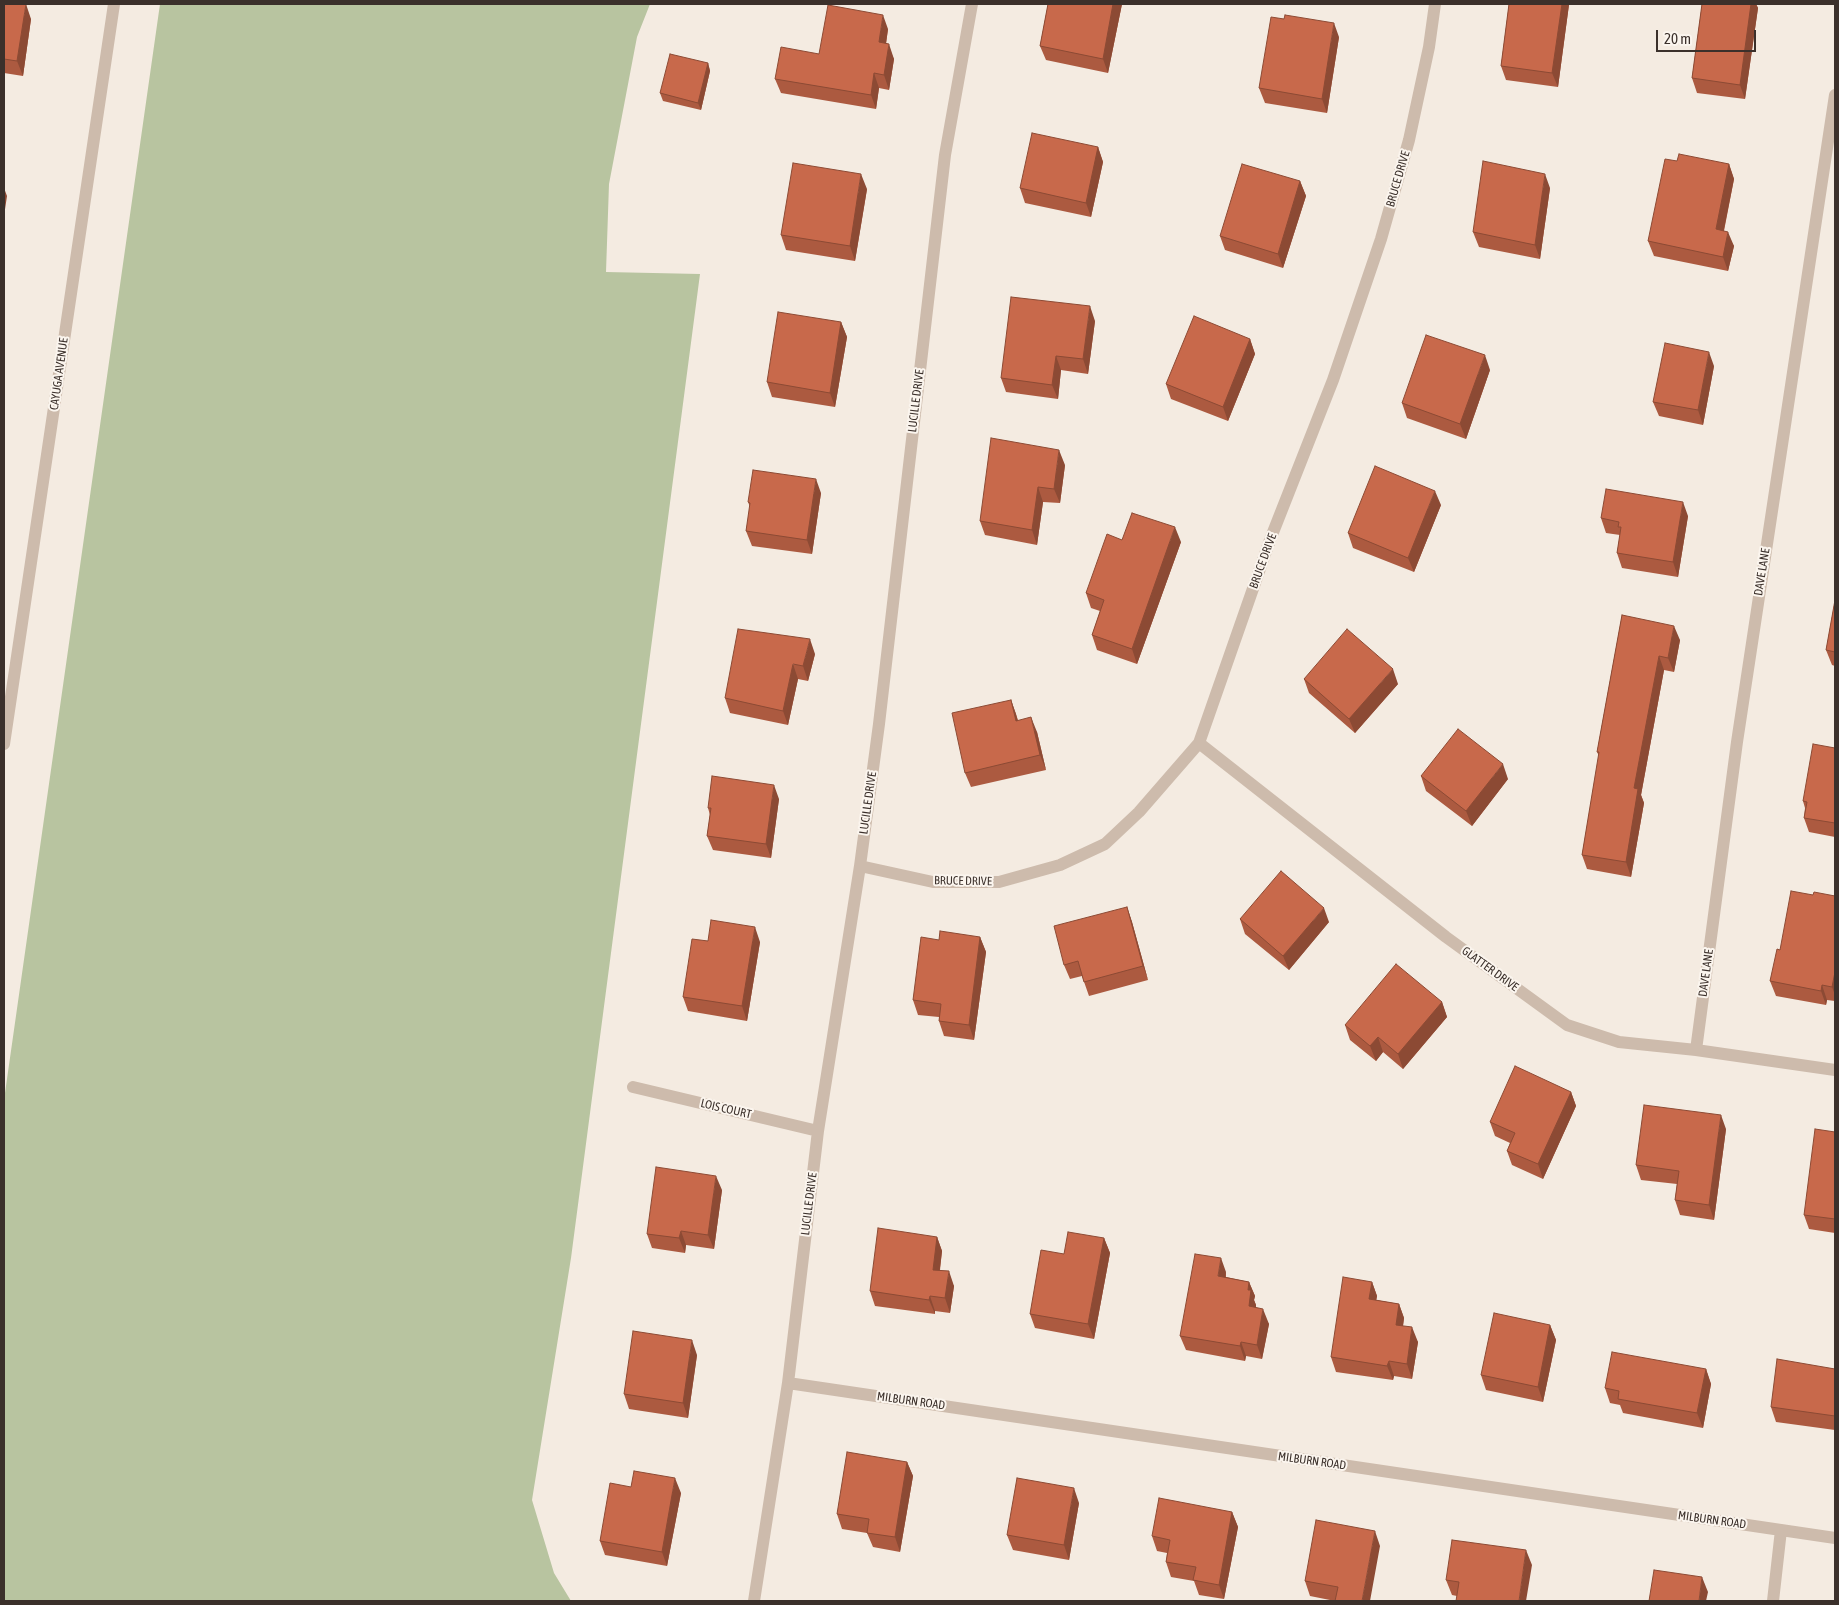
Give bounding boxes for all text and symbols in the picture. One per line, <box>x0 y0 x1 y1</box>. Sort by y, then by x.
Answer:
scale bar <box>1659 20 1759 52</box>
text: 20 m <box>1664 30 1691 47</box>
street label: BRUCE DRIVE <box>1383 149 1413 209</box>
street label: CAYUGA AVENUE <box>47 337 71 411</box>
street label: LUCILLE DRIVE <box>905 369 927 433</box>
street label: BRUCE DRIVE <box>1246 531 1280 591</box>
street label: DAVE LANE <box>1751 547 1773 597</box>
street label: LUCILLE DRIVE <box>856 771 880 835</box>
street label: BRUCE DRIVE <box>934 873 992 889</box>
street label: GLATTER DRIVE <box>1459 944 1521 994</box>
street label: DAVE LANE <box>1696 948 1716 998</box>
street label: LOIS COURT <box>699 1096 753 1122</box>
street label: LUCILLE DRIVE <box>798 1172 820 1236</box>
street label: MILBURN ROAD <box>876 1389 946 1413</box>
street label: MILBURN ROAD <box>1277 1449 1347 1473</box>
street label: MILBURN ROAD <box>1677 1508 1747 1532</box>

